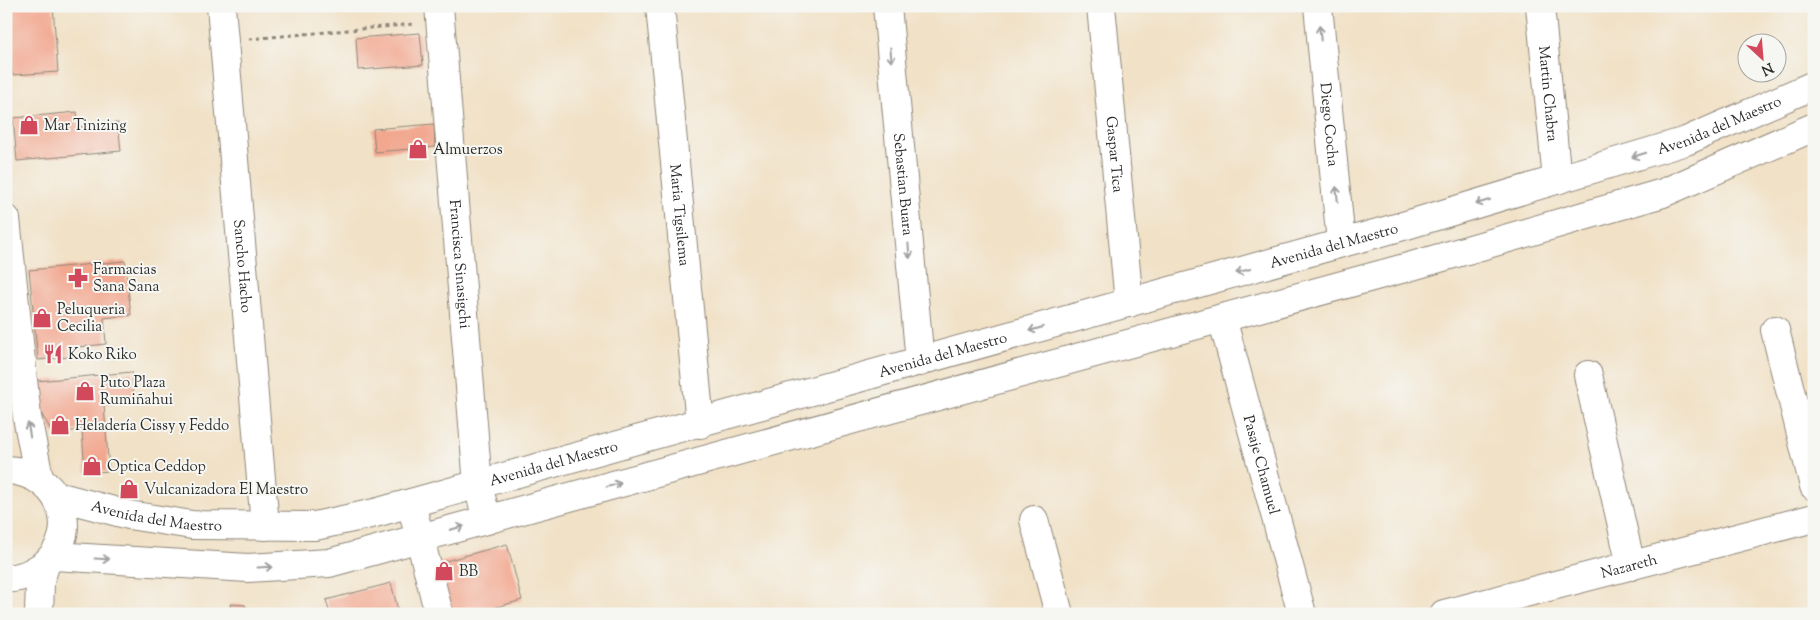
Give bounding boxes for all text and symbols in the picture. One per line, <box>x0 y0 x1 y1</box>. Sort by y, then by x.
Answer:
one-way arrow <box>1316 25 1325 41</box>
north arrow <box>1738 32 1788 82</box>
street label: Martin Chabra <box>1532 45 1562 143</box>
one-way arrow <box>886 47 896 63</box>
text: N <box>1757 56 1776 79</box>
street label: Diego Cocha <box>1313 82 1343 168</box>
street label: Avenida del Maestro <box>1655 92 1785 161</box>
shop icon: Mar Tinizing <box>18 114 40 136</box>
street label: Gaspar Tica <box>1099 115 1128 194</box>
place label: Mar Tinizing <box>44 116 126 137</box>
street label: Sebastian Buara <box>887 132 917 237</box>
shop icon: Almuerzos <box>407 138 429 160</box>
place label: Almuerzos <box>433 140 503 161</box>
one-way arrow <box>1631 151 1647 161</box>
street label: Maria Tigsilema <box>663 163 694 267</box>
one-way arrow <box>1332 187 1341 203</box>
one-way arrow <box>1476 198 1492 208</box>
street label: Francisca Sinasigchi <box>443 199 474 330</box>
street label: Sancho Hacho <box>227 219 256 314</box>
street label: Avenida del Maestro <box>1267 219 1401 275</box>
one-way arrow <box>905 243 914 259</box>
place label: Farmacias Sana Sana <box>93 260 160 298</box>
one-way arrow <box>1235 266 1251 276</box>
pharmacy icon: Farmacias Sana Sana <box>67 267 89 289</box>
place label: Peluqueria Cecilia <box>57 300 125 338</box>
shop icon: Peluqueria Cecilia <box>31 307 53 329</box>
one-way arrow <box>1029 325 1045 335</box>
street label: Avenida del Maestro <box>876 328 1010 384</box>
restaurant icon: Koko Riko <box>42 343 64 365</box>
place label: Koko Riko <box>68 345 137 366</box>
place label: Puto Plaza Rumiñahui <box>100 373 173 411</box>
shop icon: Puto Plaza Rumiñahui <box>74 380 96 402</box>
street label: Pasaje Chamuel <box>1237 413 1284 517</box>
shop icon: Heladería Cissy y Feddo <box>49 414 71 436</box>
place label: Heladería Cissy y Feddo <box>75 416 229 437</box>
one-way arrow <box>24 423 34 439</box>
street label: Avenida del Maestro <box>487 437 621 493</box>
shop icon: Optica Ceddop <box>81 455 103 477</box>
place label: Optica Ceddop <box>107 457 206 478</box>
shop icon: Vulcanizadora El Maestro <box>118 478 140 500</box>
place label: Vulcanizadora El Maestro <box>144 480 308 501</box>
one-way arrow <box>605 480 621 489</box>
street label: Avenida del Maestro <box>88 496 222 537</box>
one-way arrow <box>449 523 465 533</box>
street label: Nazareth <box>1599 550 1660 585</box>
one-way arrow <box>94 554 110 563</box>
shop icon: BB <box>433 560 455 582</box>
one-way arrow <box>256 562 272 571</box>
place label: BB <box>459 562 478 583</box>

